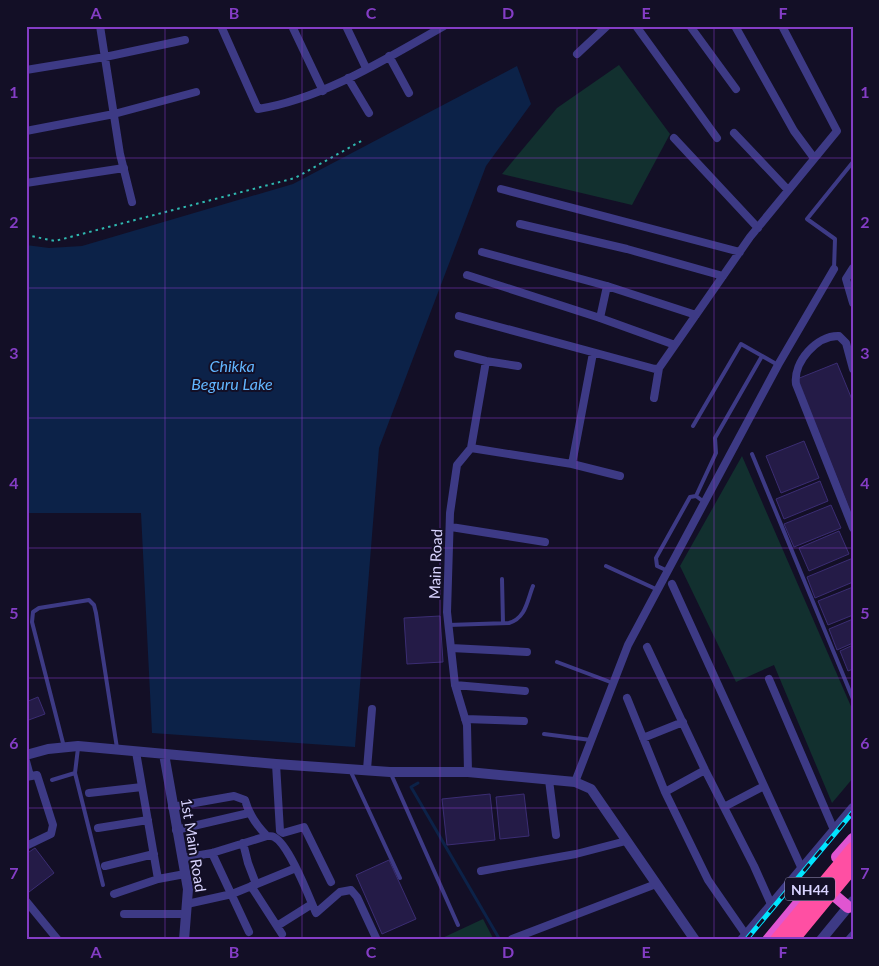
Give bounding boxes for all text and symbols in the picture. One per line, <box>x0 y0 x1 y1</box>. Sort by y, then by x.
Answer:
text: A <box>89 3 102 22</box>
text: B <box>229 3 239 22</box>
text: C <box>366 3 377 22</box>
text: D <box>502 3 514 22</box>
text: E <box>641 3 651 22</box>
text: F <box>778 3 788 22</box>
text: 1 <box>9 82 19 101</box>
text: 1 <box>860 82 870 101</box>
text: 2 <box>9 212 19 231</box>
text: 2 <box>860 212 870 231</box>
text: 3 <box>9 343 19 362</box>
text: 3 <box>860 343 870 362</box>
water label: Chikka Beguru Lake <box>191 356 273 393</box>
text: 4 <box>9 473 19 492</box>
text: 4 <box>860 473 870 492</box>
street label: Main Road <box>425 529 445 599</box>
text: 5 <box>9 603 19 622</box>
text: 5 <box>860 603 870 622</box>
text: 6 <box>9 733 19 752</box>
text: 6 <box>860 733 870 752</box>
street label: 1st Main Road <box>178 797 210 893</box>
text: 7 <box>9 863 19 882</box>
text: 7 <box>860 863 870 882</box>
road number: NH44 <box>785 878 835 901</box>
text: A <box>89 942 102 961</box>
text: B <box>229 942 239 961</box>
text: C <box>366 942 377 961</box>
text: D <box>502 942 514 961</box>
text: E <box>641 942 651 961</box>
text: F <box>778 942 788 961</box>

